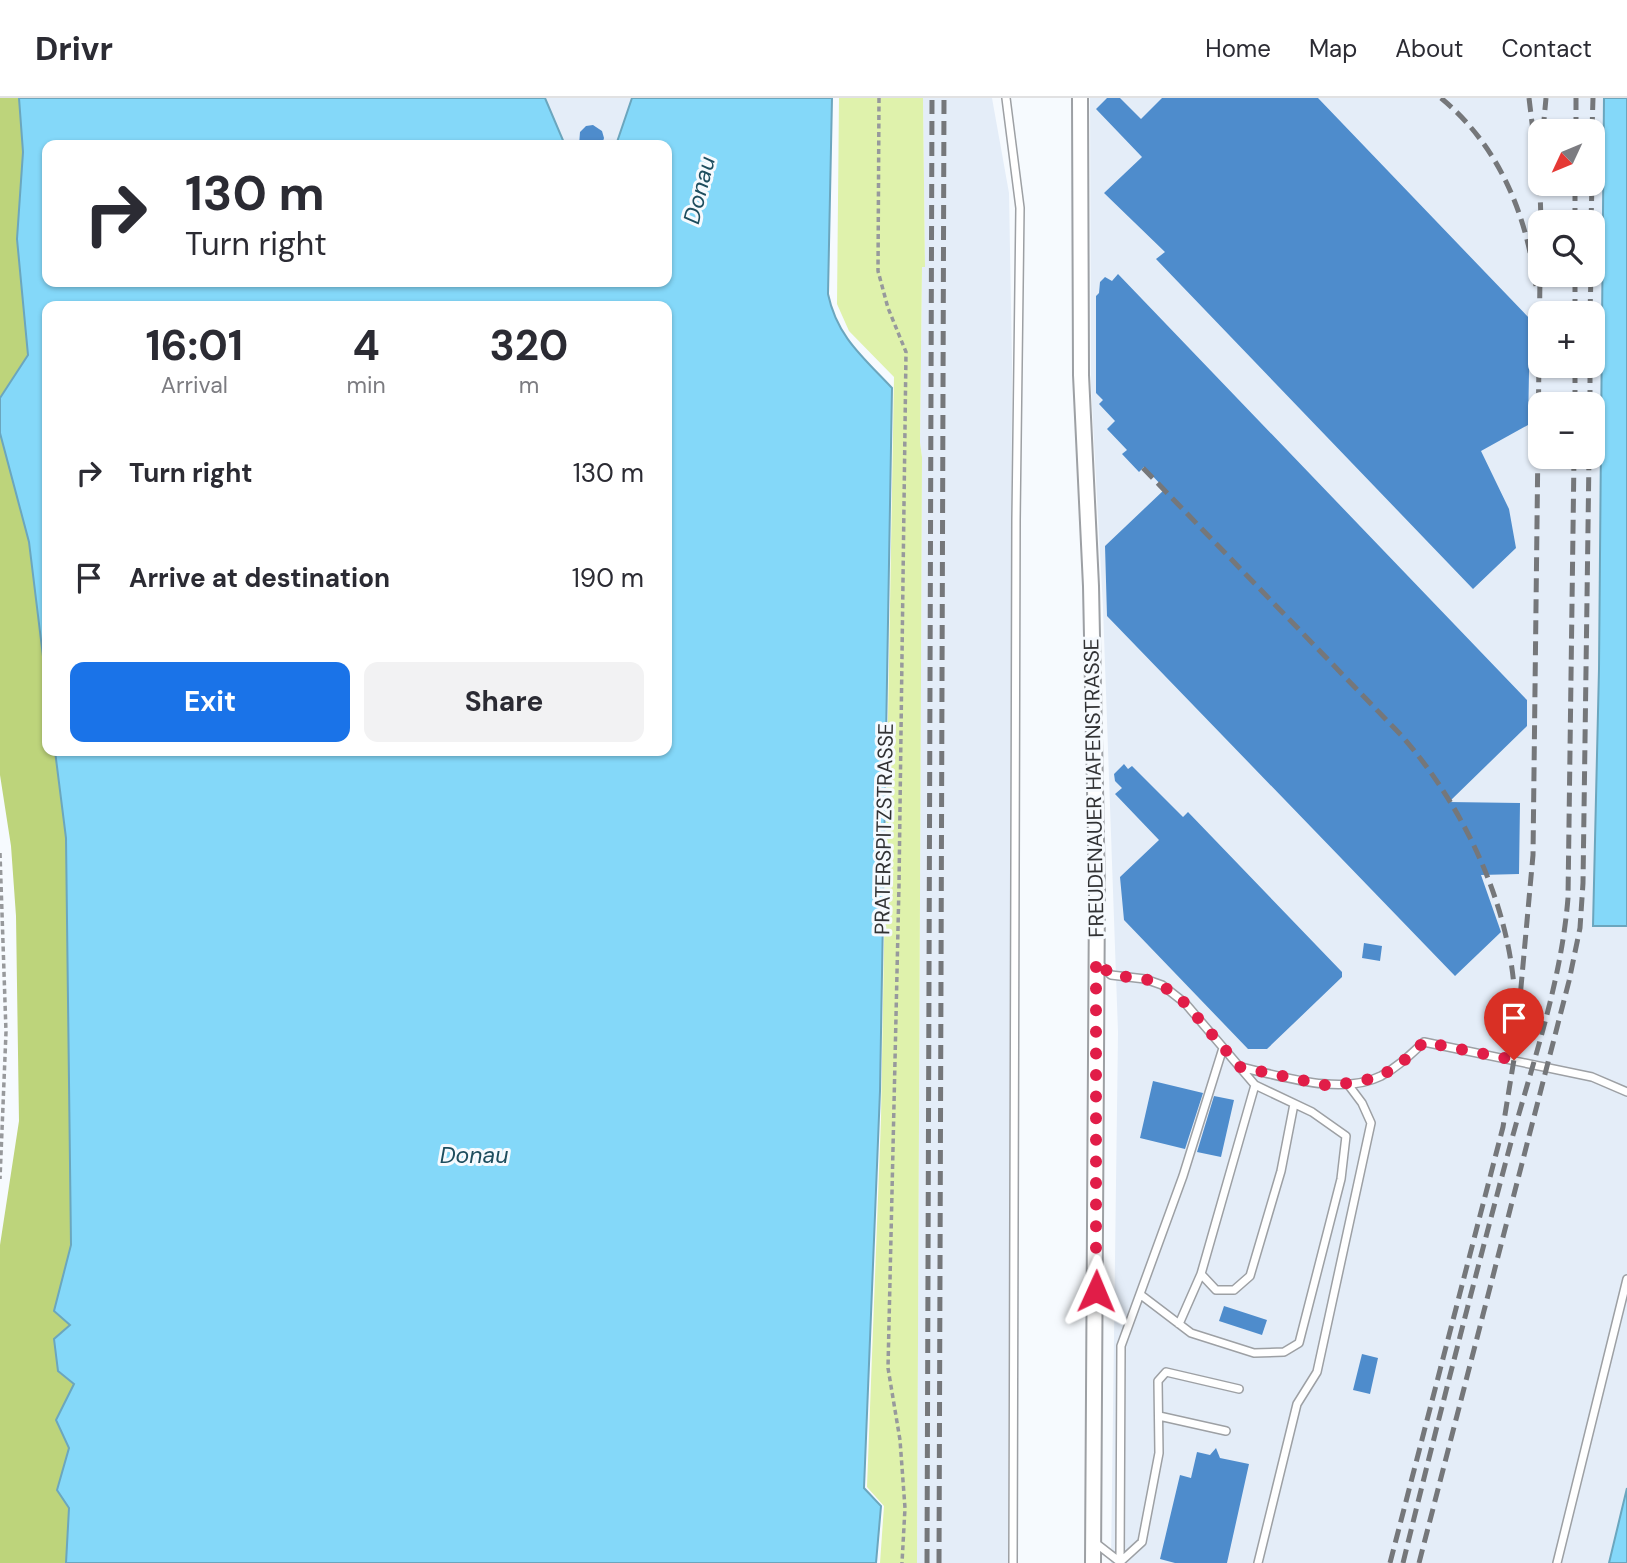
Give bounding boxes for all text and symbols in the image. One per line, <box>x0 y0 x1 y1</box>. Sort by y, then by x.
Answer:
text: Drivr <box>35 27 113 70</box>
text: Home <box>1205 33 1271 64</box>
text: Map <box>1309 33 1357 64</box>
text: About <box>1395 33 1464 64</box>
text: Contact <box>1502 33 1592 64</box>
north arrow <box>1528 119 1605 196</box>
map controls <box>1528 119 1605 469</box>
water label: Donau <box>676 153 722 227</box>
text: 130 m <box>185 161 325 225</box>
icon: right <box>70 168 161 259</box>
button: search <box>1528 210 1605 287</box>
text: Turn right <box>185 223 327 265</box>
button: + <box>1528 301 1605 378</box>
text: 16:01 <box>146 318 243 373</box>
text: 4 <box>353 318 380 373</box>
text: 320 <box>489 318 568 373</box>
text: Arrival <box>161 370 228 400</box>
text: min <box>347 370 386 400</box>
text: m <box>519 370 539 400</box>
button: − <box>1528 392 1605 469</box>
icon: right <box>70 454 108 492</box>
text: Turn right <box>129 456 253 490</box>
text: 130 m <box>573 456 644 490</box>
icon: arrive <box>70 559 108 597</box>
text: Arrive at destination <box>129 561 390 595</box>
text: 190 m <box>572 561 644 595</box>
street label: FREUDENAUER HAFENSTRASSE <box>1077 638 1111 938</box>
button: Exit <box>70 662 350 742</box>
button: Share <box>364 662 644 742</box>
street label: PRATERSPITZSTRASSE <box>868 723 900 935</box>
pin <box>1484 988 1544 1060</box>
icon: arrive <box>1495 999 1533 1037</box>
water label: Donau <box>440 1140 508 1170</box>
position arrow <box>1059 1254 1133 1328</box>

